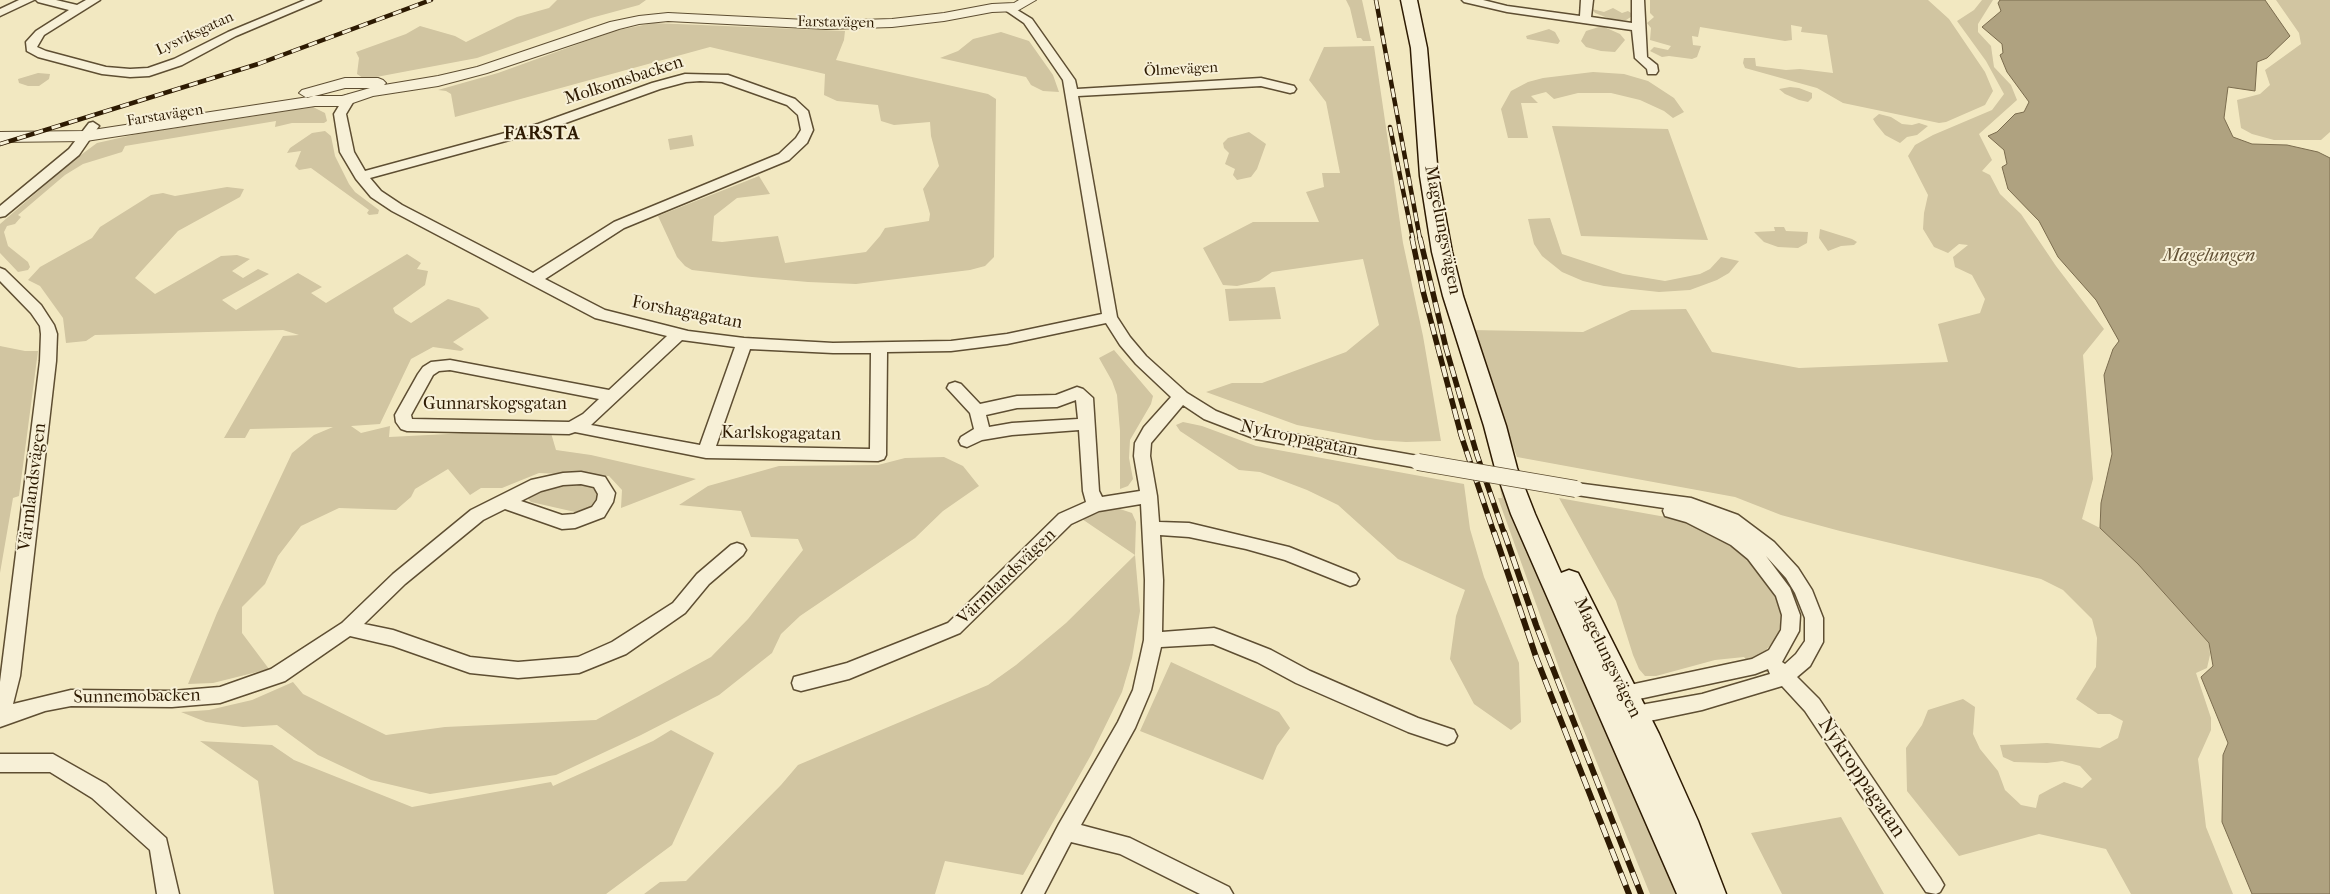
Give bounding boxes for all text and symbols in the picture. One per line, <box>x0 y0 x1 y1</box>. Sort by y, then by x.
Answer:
street label: Lysviksgatan <box>153 8 237 60</box>
street label: Farstavägen <box>797 13 875 33</box>
street label: Molkomsbacken <box>562 52 686 110</box>
street label: Ölmevägen <box>1144 59 1218 81</box>
street label: Farstavägen <box>125 101 205 131</box>
district label: FARSTA <box>503 123 581 145</box>
street label: Magelungsvägen <box>1419 164 1465 296</box>
water label: Magelungen <box>2163 245 2255 267</box>
street label: Forshagagatan <box>630 292 744 334</box>
street label: Gunnarskogsgatan <box>423 394 567 416</box>
street label: Nykroppagatan <box>1238 416 1360 462</box>
street label: Värmlandsvägen <box>14 422 52 552</box>
street label: Karlskogagatan <box>721 422 841 446</box>
street label: Värmlandsvägen <box>953 524 1061 630</box>
street label: Magelungsvägen <box>1569 594 1645 722</box>
street label: Sunnemobacken <box>73 685 201 709</box>
street label: Nykroppagatan <box>1812 713 1910 843</box>

